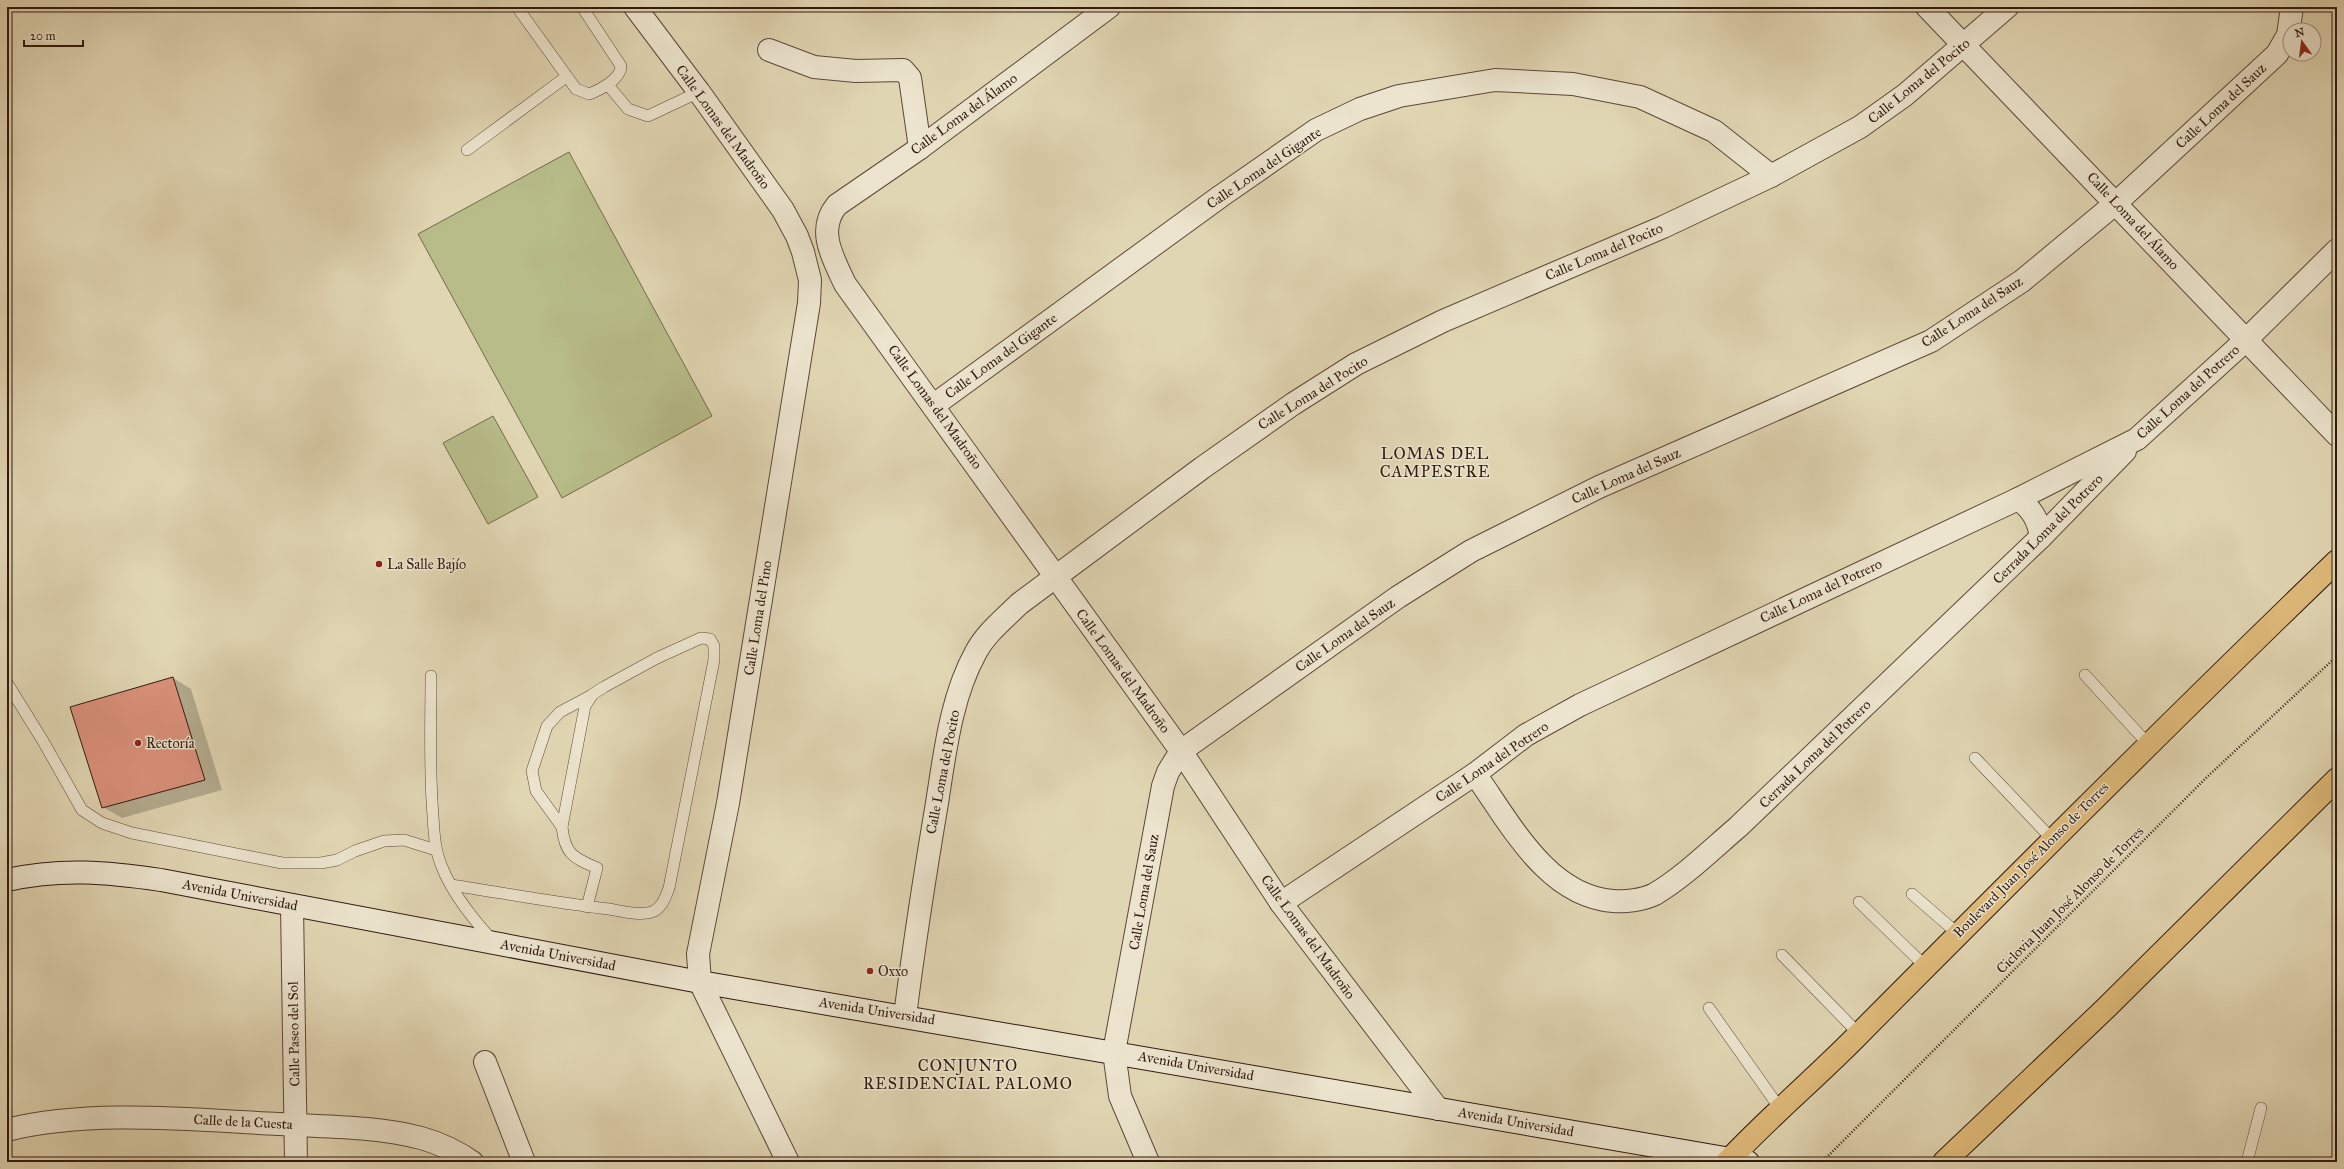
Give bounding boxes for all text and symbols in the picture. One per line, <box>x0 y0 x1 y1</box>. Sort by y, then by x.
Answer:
scale bar <box>24 22 83 48</box>
north arrow <box>2282 22 2322 62</box>
text: N <box>2294 25 2306 40</box>
text: 20 m <box>30 29 56 43</box>
street label: Calle Loma del Pocito <box>1865 35 1973 127</box>
street label: Calle Loma del Sauz <box>2172 59 2270 152</box>
street label: Calle Lomas del Madroño <box>672 62 774 192</box>
street label: Calle Loma del Álamo <box>906 68 1021 158</box>
street label: Calle Loma del Gigante <box>1204 123 1325 213</box>
street label: Calle Loma del Álamo <box>2083 167 2184 273</box>
street label: Calle Loma del Pocito <box>1543 220 1665 284</box>
street label: Calle Loma del Sauz <box>1918 273 2026 351</box>
street label: Calle Loma del Gigante <box>942 310 1061 402</box>
street label: Calle Loma del Potrero <box>2133 341 2243 443</box>
street label: Calle Lomas del Madroño <box>884 342 986 472</box>
street label: Calle Loma del Pocito <box>1255 352 1371 434</box>
district label: LOMAS DEL CAMPESTRE <box>1380 444 1490 481</box>
street label: Calle Loma del Sauz <box>1569 444 1684 508</box>
street label: Cerrada Loma del Potrero <box>1989 470 2107 588</box>
street label: Calle Loma del Potrero <box>1757 555 1885 627</box>
place label: La Salle Bajío <box>387 556 466 573</box>
marker: La Salle Bajío <box>374 559 384 569</box>
street label: Calle Loma del Pino <box>741 559 775 677</box>
street label: Calle Loma del Sauz <box>1292 594 1398 676</box>
street label: Calle Lomas del Madroño <box>1072 606 1174 736</box>
street label: Cerrada Loma del Potrero <box>1756 696 1874 812</box>
street label: Calle Loma del Pocito <box>923 708 963 836</box>
street label: Calle Loma del Potrero <box>1432 718 1552 806</box>
place label: Rectoría <box>146 735 195 752</box>
marker: Rectoría <box>133 738 143 748</box>
street label: Boulevard Juan José Alonso de Torres <box>1950 779 2113 942</box>
street label: Ciclovia Juan José Alonso de Torres <box>1993 823 2148 978</box>
street label: Calle Loma del Sauz <box>1125 832 1163 951</box>
street label: Calle Lomas del Madroño <box>1257 872 1359 1002</box>
street label: Avenida Universidad <box>180 875 299 915</box>
street label: Avenida Universidad <box>498 935 617 975</box>
place label: Oxxo <box>878 963 908 980</box>
marker: Oxxo <box>865 966 875 976</box>
street label: Calle Paseo del Sol <box>285 981 303 1087</box>
street label: Avenida Universidad <box>817 993 936 1029</box>
street label: Avenida Universidad <box>1136 1047 1255 1085</box>
district label: CONJUNTO RESIDENCIAL PALOMO <box>863 1056 1073 1093</box>
street label: Avenida Universidad <box>1456 1103 1575 1141</box>
street label: Calle de la Cuesta <box>193 1111 293 1133</box>

